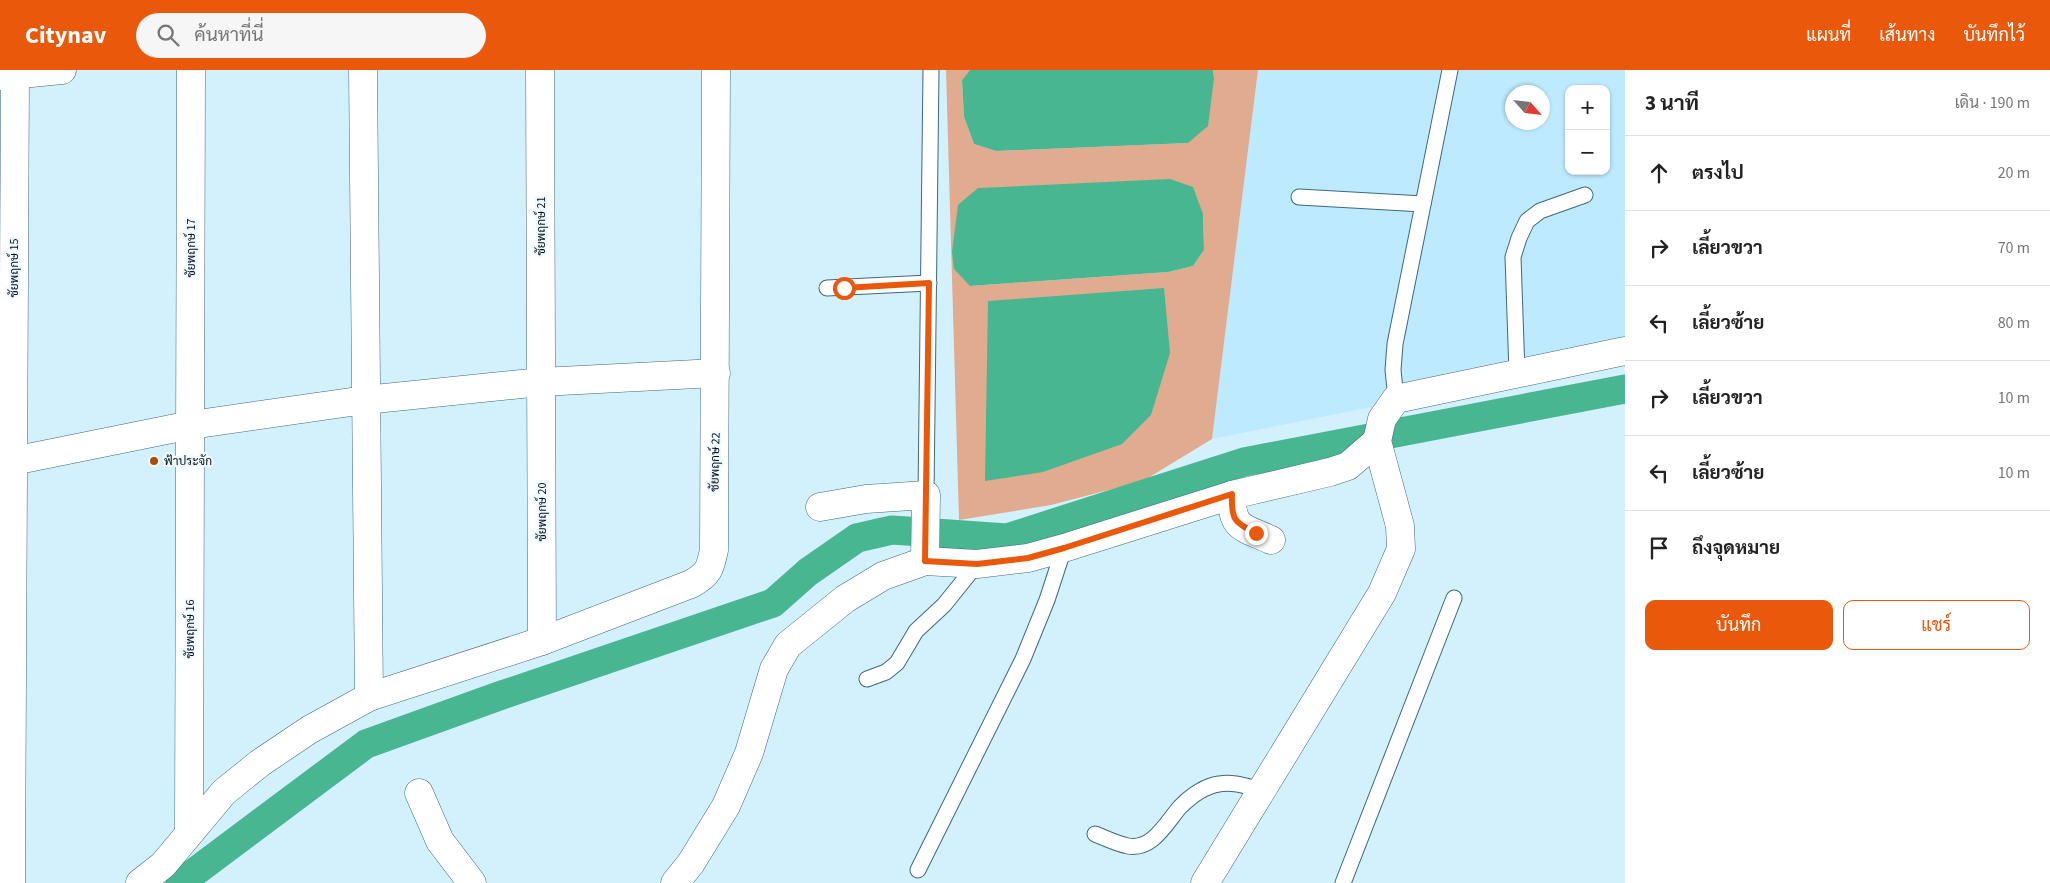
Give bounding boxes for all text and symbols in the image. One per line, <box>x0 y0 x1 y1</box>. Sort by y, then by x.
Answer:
search box <box>136 13 486 58</box>
text: Citynav <box>25 18 106 53</box>
icon: search <box>154 21 182 49</box>
text: ค้นหาที่นี่ <box>194 22 264 49</box>
text: แผนที่ <box>1806 23 1851 48</box>
text: เส้นทาง <box>1879 23 1935 48</box>
text: บันทึกไว้ <box>1963 23 2025 48</box>
north arrow <box>1505 85 1550 130</box>
map controls <box>1565 85 1610 175</box>
button: + <box>1565 85 1610 130</box>
text: 3 นาที <box>1645 88 1699 118</box>
text: เดิน · 190 m <box>1955 92 2030 114</box>
button: − <box>1565 130 1610 175</box>
icon: ahead <box>1645 159 1673 187</box>
text: ตรงไป <box>1692 160 1744 187</box>
text: 20 m <box>1998 162 2030 184</box>
street label: ชัยพฤกษ์ 21 <box>533 196 550 256</box>
street label: ชัยพฤกษ์ 17 <box>183 218 200 278</box>
icon: right <box>1645 234 1673 262</box>
text: เลี้ยวขวา <box>1692 235 1763 262</box>
text: 70 m <box>1998 237 2030 259</box>
street label: ชัยพฤกษ์ 15 <box>6 238 23 298</box>
route start <box>833 277 856 300</box>
icon: left <box>1645 309 1673 337</box>
text: เลี้ยวซ้าย <box>1692 310 1764 337</box>
text: 80 m <box>1998 312 2030 334</box>
icon: right <box>1645 384 1673 412</box>
text: เลี้ยวขวา <box>1692 385 1763 412</box>
text: 10 m <box>1998 387 2030 409</box>
street label: ชัยพฤกษ์ 22 <box>706 432 725 492</box>
place label: ฟ้าประจัก <box>164 453 212 470</box>
marker: ฟ้าประจัก <box>148 455 160 467</box>
icon: left <box>1645 459 1673 487</box>
text: เลี้ยวซ้าย <box>1692 460 1764 487</box>
text: 10 m <box>1998 462 2030 484</box>
street label: ชัยพฤกษ์ 20 <box>534 482 551 542</box>
route end <box>1245 522 1268 545</box>
icon: arrive <box>1645 534 1673 562</box>
text: ถึงจุดหมาย <box>1692 535 1780 562</box>
street label: ชัยพฤกษ์ 16 <box>182 599 199 659</box>
button: บันทึก <box>1645 600 1833 650</box>
button: แชร์ <box>1843 600 2030 650</box>

